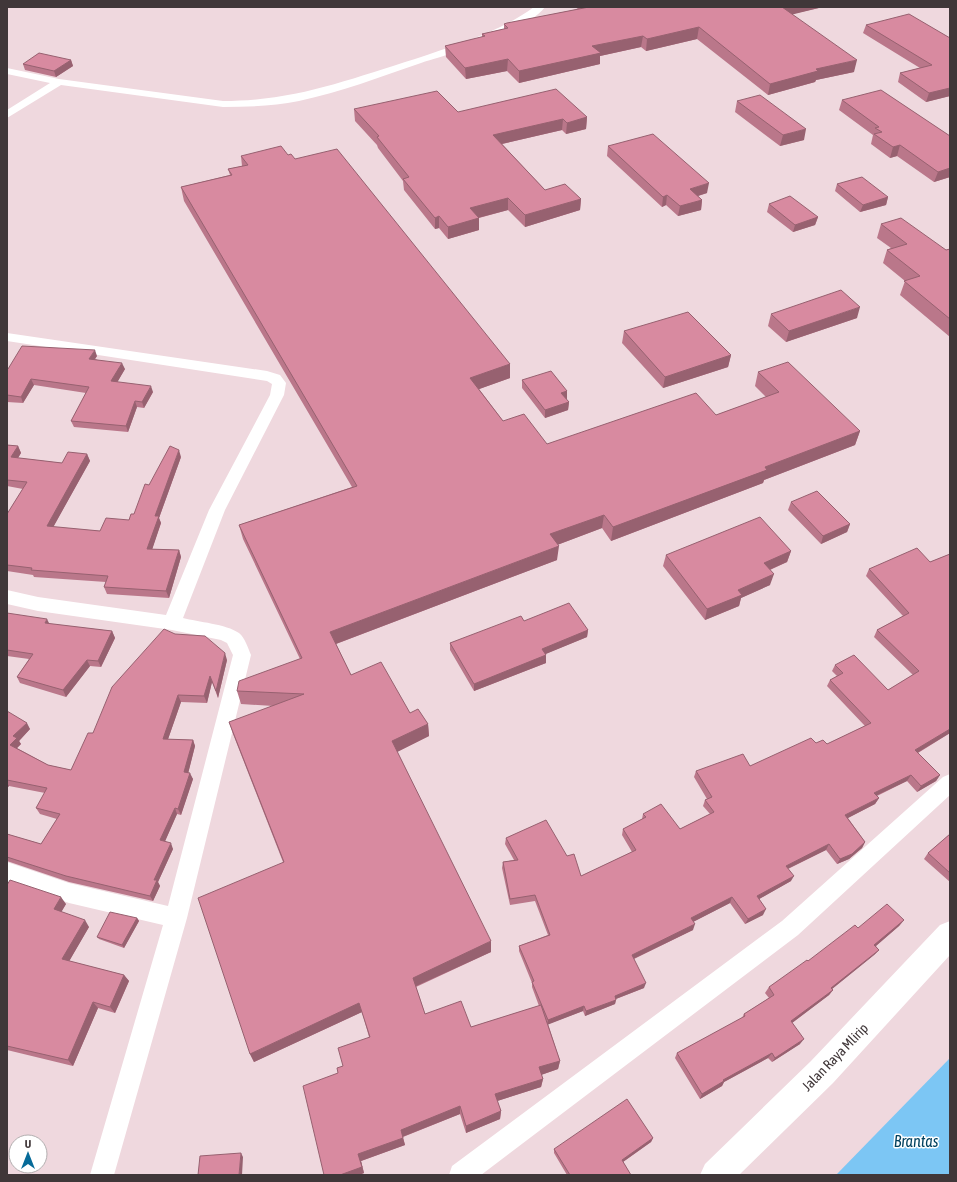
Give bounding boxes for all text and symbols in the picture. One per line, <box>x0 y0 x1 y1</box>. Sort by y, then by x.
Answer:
street label: Jalan Raya Mlirip <box>799 1020 871 1094</box>
water label: Brantas <box>894 1132 939 1150</box>
north arrow <box>8 1134 48 1174</box>
text: U <box>25 1138 31 1150</box>

